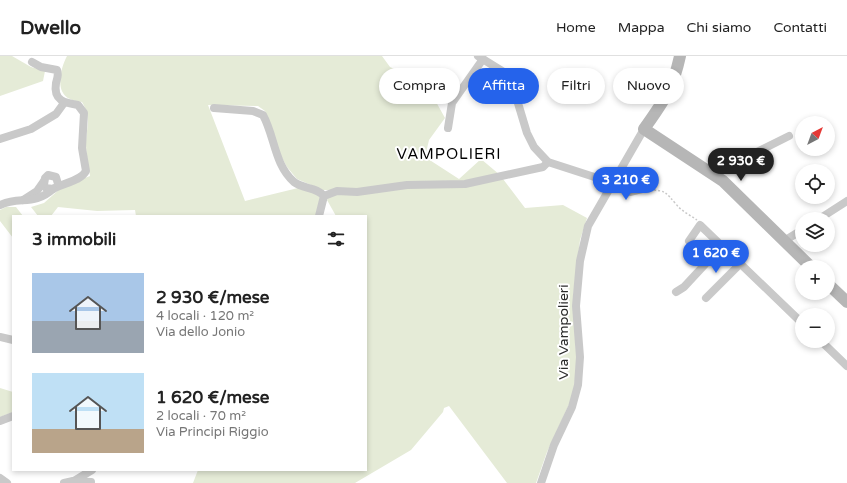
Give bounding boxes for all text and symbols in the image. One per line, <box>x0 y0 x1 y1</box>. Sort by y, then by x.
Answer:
text: Dwello <box>20 17 81 39</box>
text: Home <box>556 19 596 36</box>
text: Mappa <box>618 19 665 36</box>
text: Chi siamo <box>687 19 751 36</box>
text: Contatti <box>773 19 827 36</box>
chip: Compra <box>379 68 460 104</box>
chip: Affitta <box>468 68 539 104</box>
chip: Filtri <box>547 68 605 104</box>
chip: Nuovo <box>613 68 684 104</box>
north arrow <box>795 116 835 156</box>
map controls <box>795 116 835 348</box>
district label: VAMPOLIERI <box>396 145 502 163</box>
pin: 2 930 € <box>704 148 778 182</box>
text: 2 930 € <box>717 153 765 169</box>
button: locate <box>795 164 835 204</box>
pin: 3 210 € <box>589 167 663 201</box>
text: 3 210 € <box>602 172 650 188</box>
button: layers <box>795 212 835 252</box>
icon: filters <box>325 228 347 250</box>
text: 3 immobili <box>32 229 116 250</box>
pin: 1 620 € <box>679 240 753 274</box>
text: 1 620 € <box>692 245 740 261</box>
button: + <box>795 260 835 300</box>
street label: Via Vampolieri <box>555 284 572 380</box>
text: 2 930 €/mese <box>156 287 269 308</box>
icon: home <box>64 289 112 337</box>
text: 4 locali · 120 m² <box>156 308 254 324</box>
button: − <box>795 308 835 348</box>
text: Via dello Jonio <box>156 324 245 340</box>
text: 1 620 €/mese <box>156 387 269 408</box>
icon: home <box>64 389 112 437</box>
text: 2 locali · 70 m² <box>156 408 246 424</box>
text: Via Principi Riggio <box>156 424 269 440</box>

